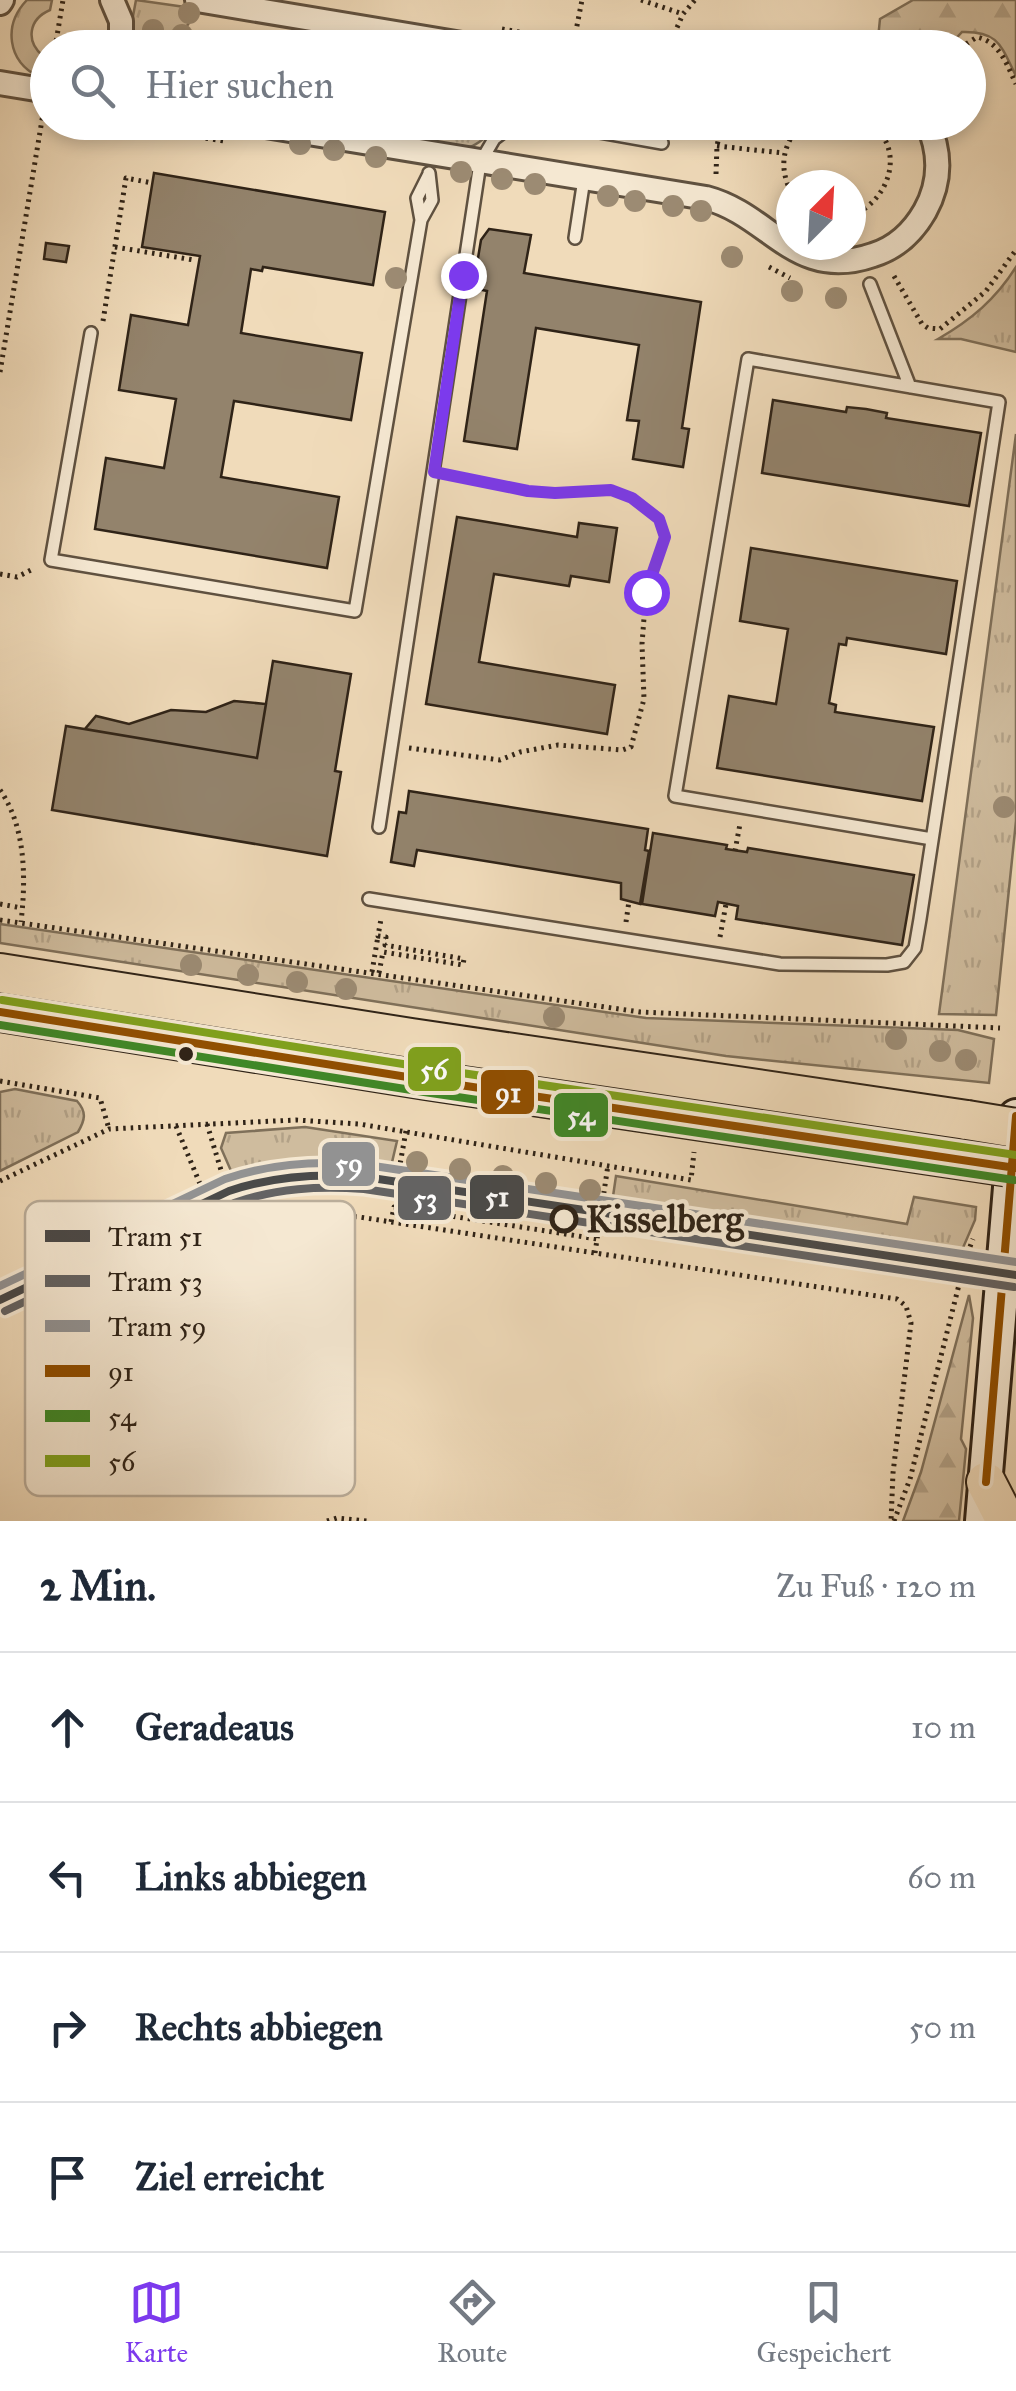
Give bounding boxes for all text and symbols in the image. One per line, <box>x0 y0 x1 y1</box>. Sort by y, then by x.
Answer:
search box <box>30 30 986 140</box>
icon: search <box>65 58 120 113</box>
text: Hier suchen <box>145 62 334 108</box>
north arrow <box>776 170 866 260</box>
route end <box>441 253 487 299</box>
route start <box>624 570 670 616</box>
unlabelled marker <box>176 1044 196 1064</box>
line badge: 56 <box>406 1045 463 1093</box>
text: 56 <box>420 1052 449 1087</box>
line badge: 91 <box>479 1068 536 1116</box>
text: 91 <box>495 1075 521 1110</box>
line badge: 54 <box>552 1091 610 1139</box>
text: 54 <box>567 1098 596 1133</box>
line badge: 59 <box>320 1140 377 1188</box>
text: 59 <box>335 1146 363 1181</box>
line badge: 51 <box>468 1173 526 1221</box>
line badge: 53 <box>396 1174 453 1222</box>
text: 51 <box>485 1179 509 1214</box>
text: 53 <box>413 1181 437 1216</box>
place label: Kisselberg <box>586 1196 745 1242</box>
legend <box>25 1201 355 1496</box>
marker: Kisselberg <box>551 1206 577 1232</box>
text: Tram 51 <box>108 1219 202 1254</box>
text: Tram 53 <box>108 1264 203 1299</box>
text: Tram 59 <box>108 1309 206 1344</box>
text: 91 <box>108 1354 134 1389</box>
text: 54 <box>108 1399 137 1434</box>
text: 56 <box>108 1444 137 1479</box>
text: 2 Min. <box>40 1560 156 1612</box>
text: Zu Fuß · 120 m <box>776 1567 976 1606</box>
icon: ahead <box>40 1700 95 1755</box>
text: Geradeaus <box>135 1704 294 1750</box>
text: 10 m <box>911 1708 976 1747</box>
icon: left <box>40 1850 95 1905</box>
text: Links abbiegen <box>135 1854 367 1900</box>
text: 60 m <box>907 1858 976 1897</box>
icon: right <box>40 2000 95 2055</box>
text: Rechts abbiegen <box>135 2004 383 2050</box>
text: 50 m <box>909 2008 976 2047</box>
icon: arrive <box>40 2150 95 2205</box>
text: Ziel erreicht <box>135 2154 324 2200</box>
tab: Karte <box>124 2275 188 2370</box>
tab: Route <box>437 2275 508 2370</box>
tab: Gespeichert <box>757 2275 891 2370</box>

